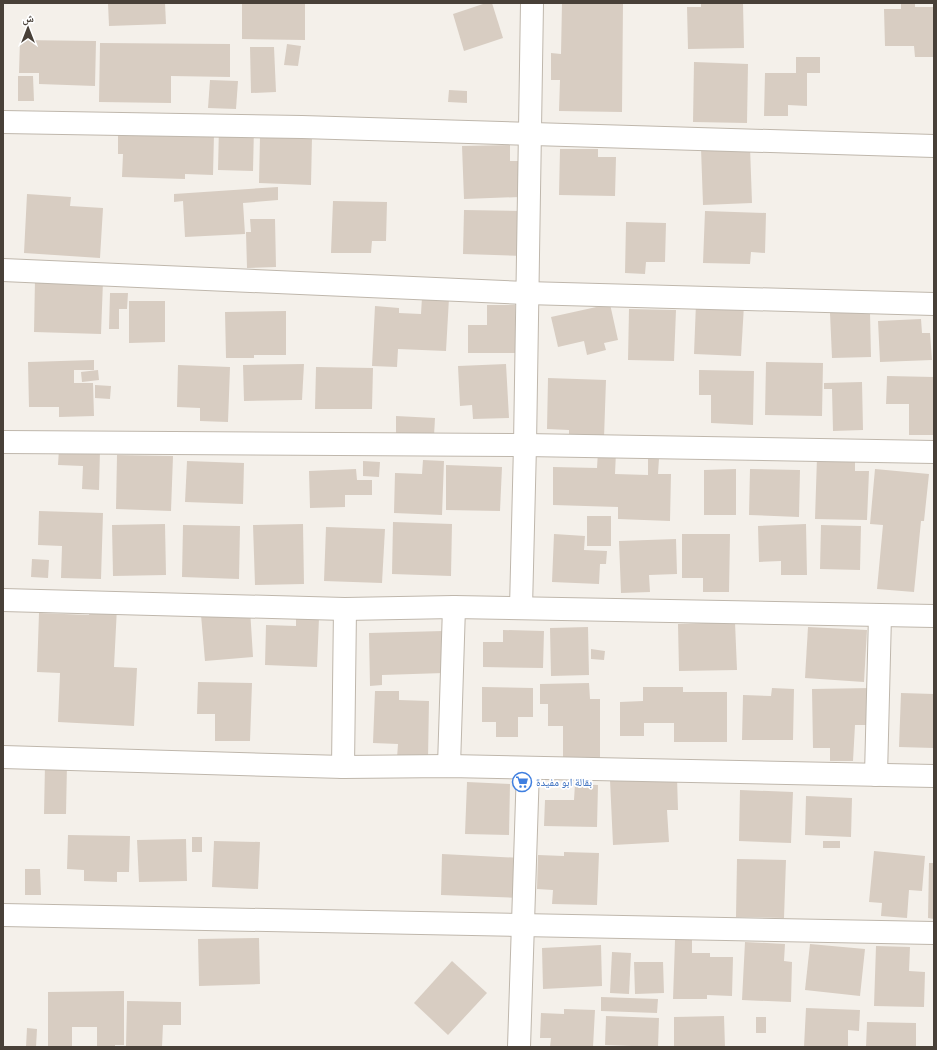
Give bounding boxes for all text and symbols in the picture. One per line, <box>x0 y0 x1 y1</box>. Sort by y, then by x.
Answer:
north arrow <box>8 8 48 48</box>
text: ش <box>22 12 34 26</box>
supermarket icon: بقالة ابو مفيدة <box>511 771 533 793</box>
place label: بقالة ابو مفيدة <box>536 776 592 788</box>

